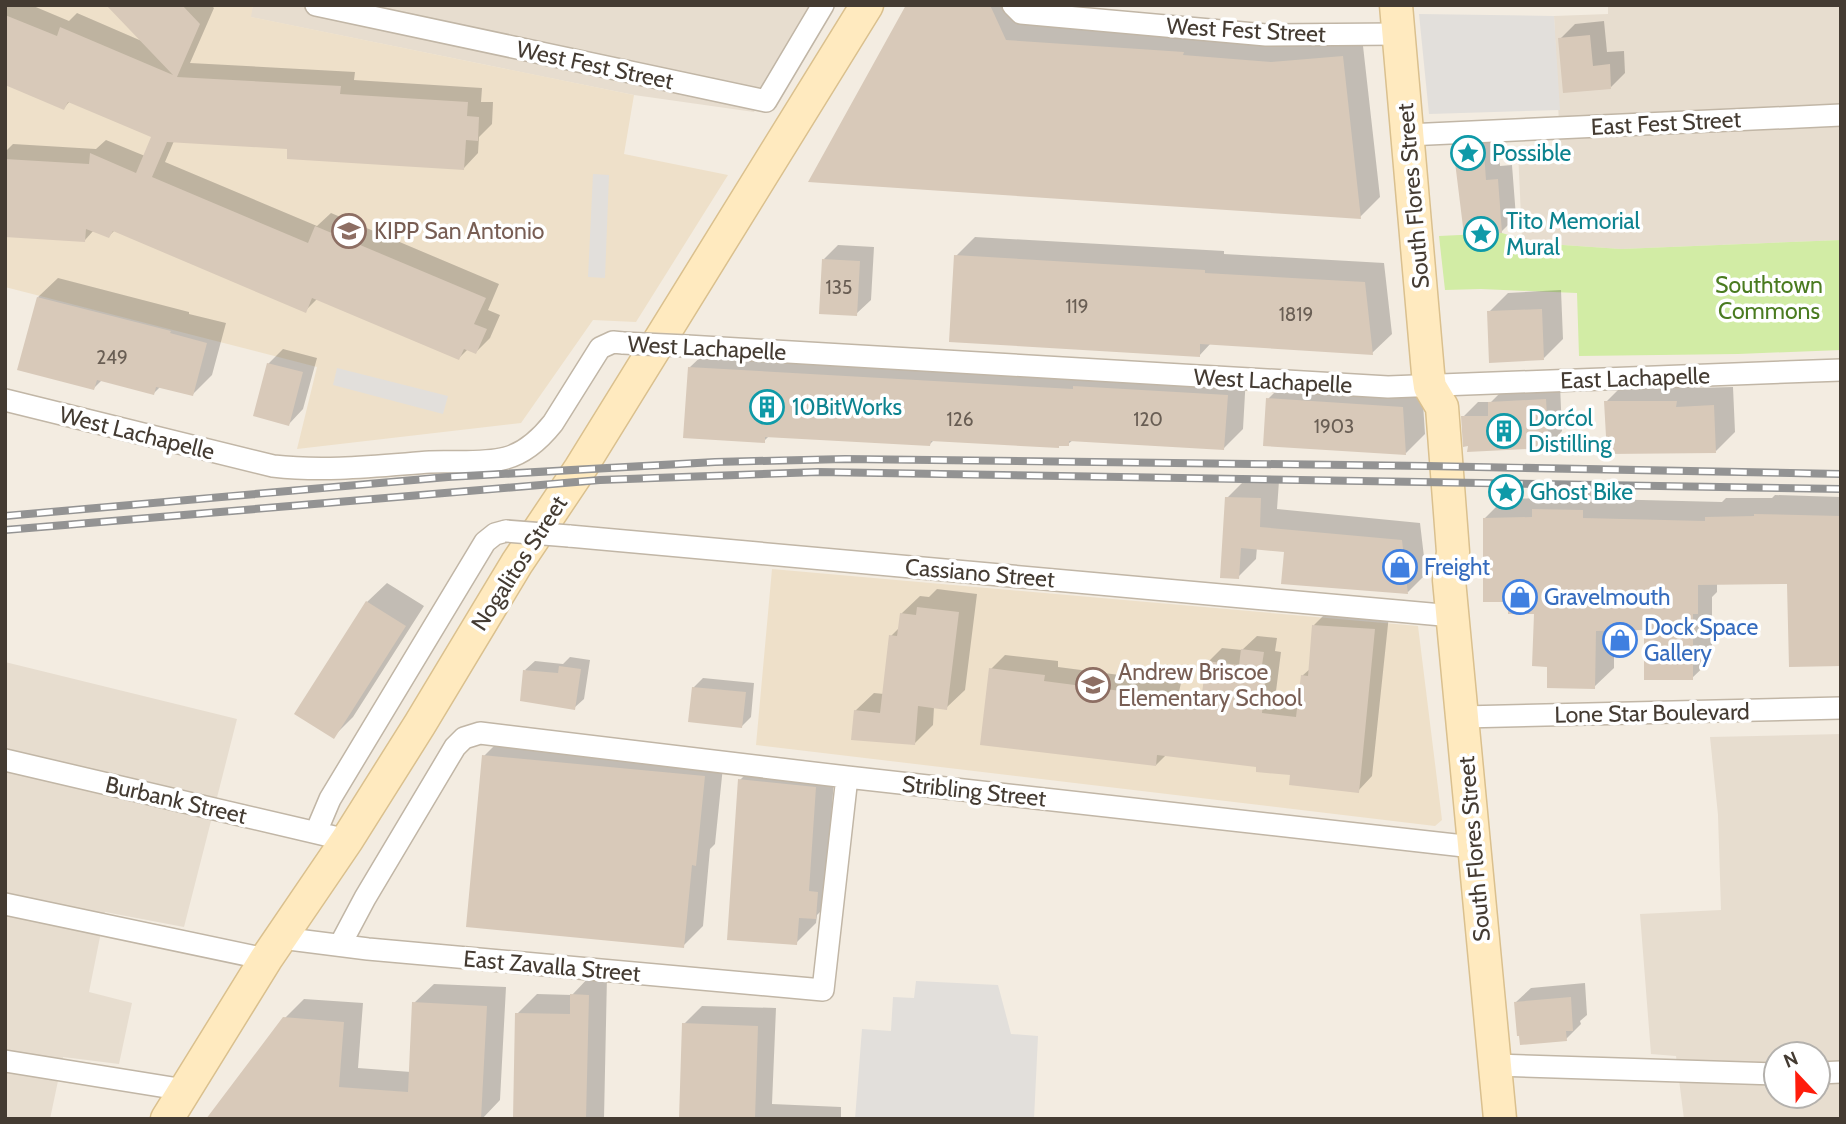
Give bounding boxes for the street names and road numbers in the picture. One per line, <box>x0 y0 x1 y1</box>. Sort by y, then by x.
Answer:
street label: West Fest Street <box>1166 12 1327 48</box>
street label: West Fest Street <box>514 35 676 95</box>
street label: South Flores Street <box>1391 102 1435 290</box>
street label: East Fest Street <box>1590 105 1742 141</box>
street label: West Lachapelle <box>627 330 787 366</box>
street label: East Lachapelle <box>1560 361 1711 395</box>
street label: West Lachapelle <box>1193 363 1353 399</box>
street label: West Lachapelle <box>57 400 218 466</box>
street label: Nogalitos Street <box>465 490 573 636</box>
street label: Cassiano Street <box>904 553 1056 594</box>
street label: Lone Star Boulevard <box>1554 697 1750 729</box>
street label: South Flores Street <box>1452 755 1496 943</box>
street label: Burbank Street <box>103 770 250 830</box>
street label: Stribling Street <box>901 770 1048 813</box>
street label: East Zavalla Street <box>462 944 642 988</box>

